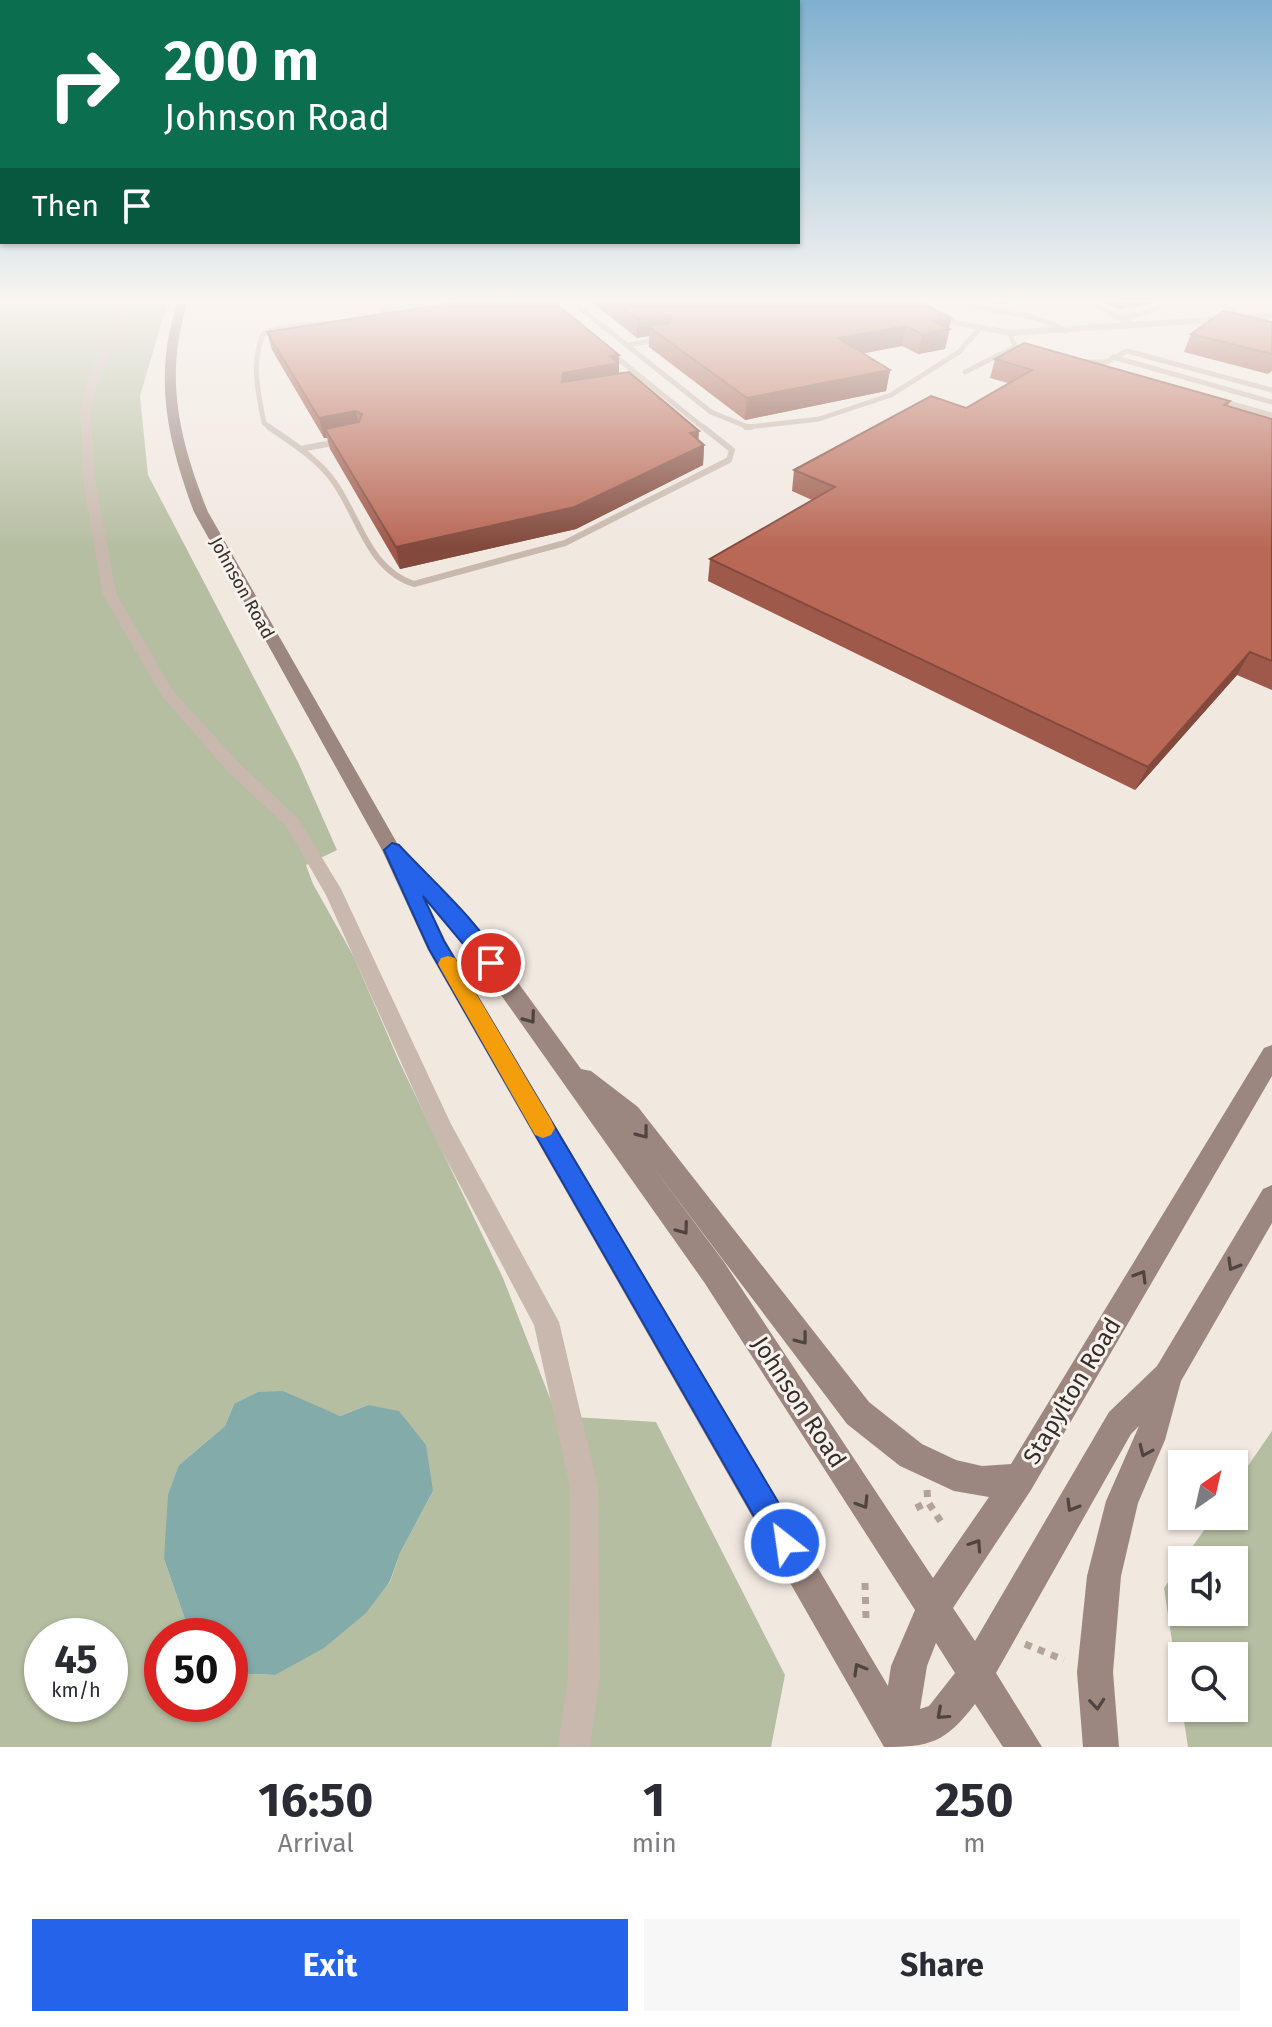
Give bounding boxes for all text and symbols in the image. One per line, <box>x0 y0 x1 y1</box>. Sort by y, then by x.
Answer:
text: 200 m <box>164 28 319 95</box>
icon: right <box>32 32 136 136</box>
text: Johnson Road <box>164 96 390 140</box>
icon: arrive <box>115 184 159 228</box>
text: Then <box>32 188 99 224</box>
street label: Johnson Road <box>205 533 279 643</box>
pin <box>457 929 525 997</box>
icon: arrive <box>469 941 513 985</box>
one-way arrow <box>521 1009 535 1024</box>
one-way arrow <box>634 1125 648 1139</box>
one-way arrow <box>673 1220 688 1234</box>
one-way arrow <box>1227 1256 1243 1271</box>
one-way arrow <box>1131 1270 1147 1285</box>
street label: Stapylton Road <box>1017 1313 1127 1469</box>
street label: Johnson Road <box>746 1331 852 1473</box>
one-way arrow <box>793 1331 807 1345</box>
one-way arrow <box>1138 1443 1154 1457</box>
north arrow <box>1168 1450 1248 1530</box>
map controls <box>1168 1450 1248 1722</box>
one-way arrow <box>854 1494 869 1508</box>
one-way arrow <box>1066 1498 1082 1512</box>
position arrow <box>743 1501 827 1585</box>
one-way arrow <box>966 1540 981 1554</box>
button: sound <box>1168 1546 1248 1626</box>
speed limit sign: 50 <box>144 1618 248 1722</box>
text: 45 <box>54 1636 98 1684</box>
button: search <box>1168 1642 1248 1722</box>
one-way arrow <box>853 1663 869 1678</box>
text: km/h <box>51 1678 101 1702</box>
one-way arrow <box>1089 1697 1106 1710</box>
one-way arrow <box>937 1704 952 1719</box>
text: 16:50 <box>258 1771 373 1829</box>
text: 1 <box>643 1771 665 1829</box>
text: 250 <box>935 1771 1014 1829</box>
text: Arrival <box>278 1828 354 1859</box>
text: min <box>632 1828 677 1859</box>
text: m <box>963 1828 985 1859</box>
button: Exit <box>32 1919 628 2011</box>
button: Share <box>644 1919 1240 2011</box>

